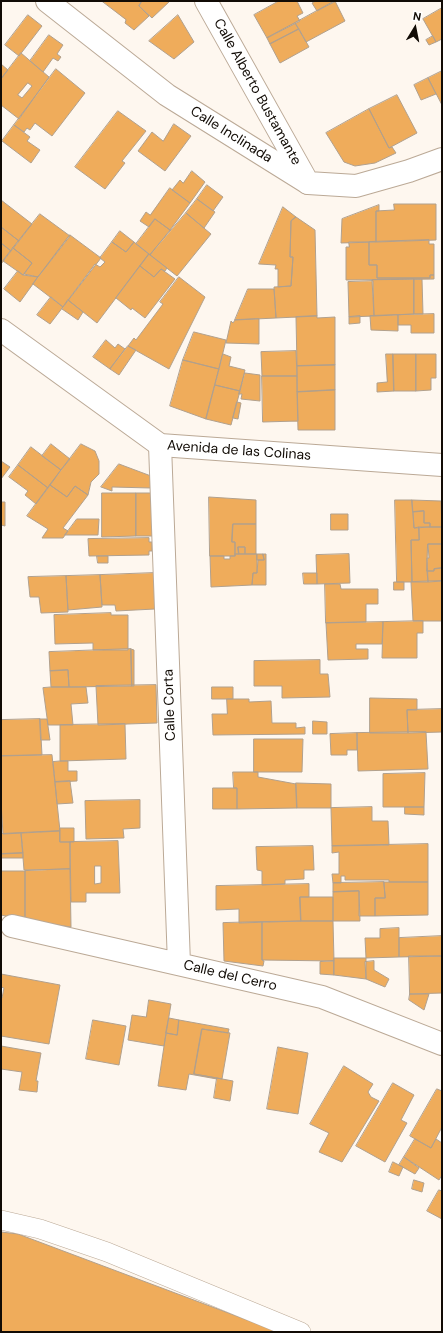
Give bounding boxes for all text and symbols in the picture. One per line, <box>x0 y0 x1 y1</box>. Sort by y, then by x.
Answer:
north arrow <box>395 8 435 48</box>
text: N <box>412 9 422 24</box>
street label: Calle Alberto Bustamante <box>210 16 304 168</box>
street label: Calle Inclinada <box>187 103 275 167</box>
street label: Avenida de las Colinas <box>166 438 312 464</box>
street label: Calle Corta <box>160 669 180 741</box>
street label: Calle del Cerro <box>182 957 278 995</box>

